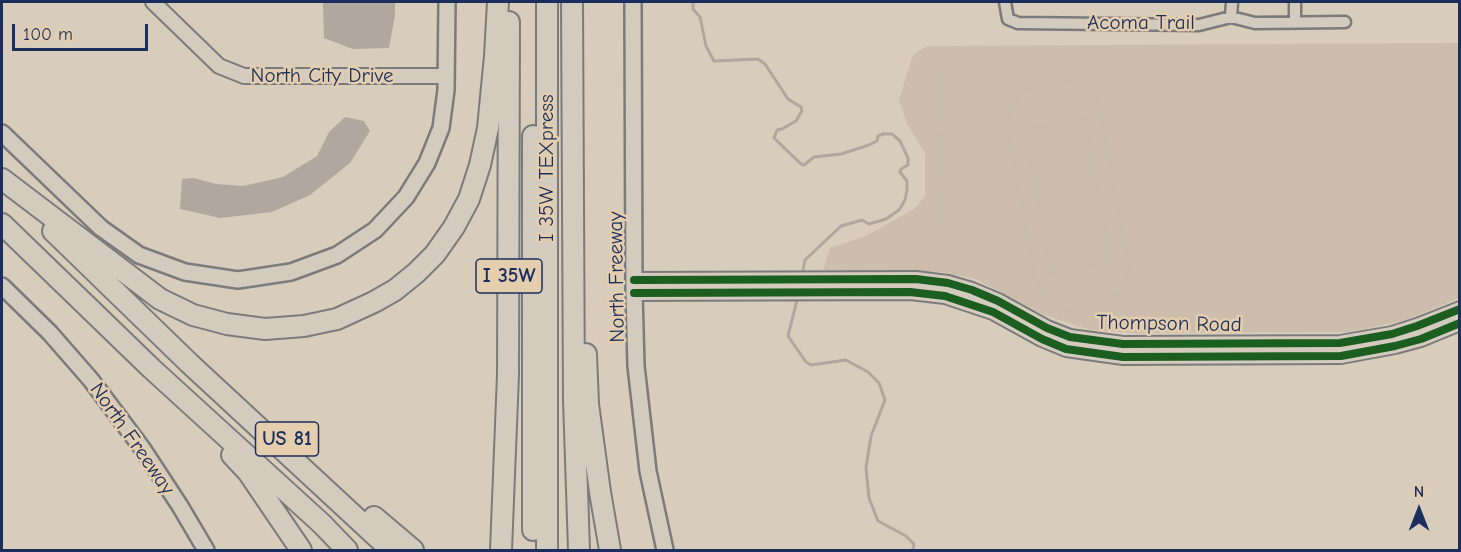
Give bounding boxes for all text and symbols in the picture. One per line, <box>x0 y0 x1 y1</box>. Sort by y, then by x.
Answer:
street label: Acoma Trail <box>1087 10 1195 36</box>
scale bar <box>15 12 152 50</box>
text: 100 m <box>23 24 73 45</box>
street label: North City Drive <box>251 63 393 89</box>
street label: I 35W TEXpress <box>534 94 560 242</box>
street label: North Freeway <box>603 211 631 343</box>
road number: I 35W <box>476 259 542 293</box>
street label: Thompson Road <box>1096 310 1242 338</box>
street label: North Freeway <box>84 378 180 500</box>
road number: US 81 <box>256 422 318 456</box>
north arrow <box>1389 480 1449 540</box>
text: N <box>1414 483 1424 501</box>

